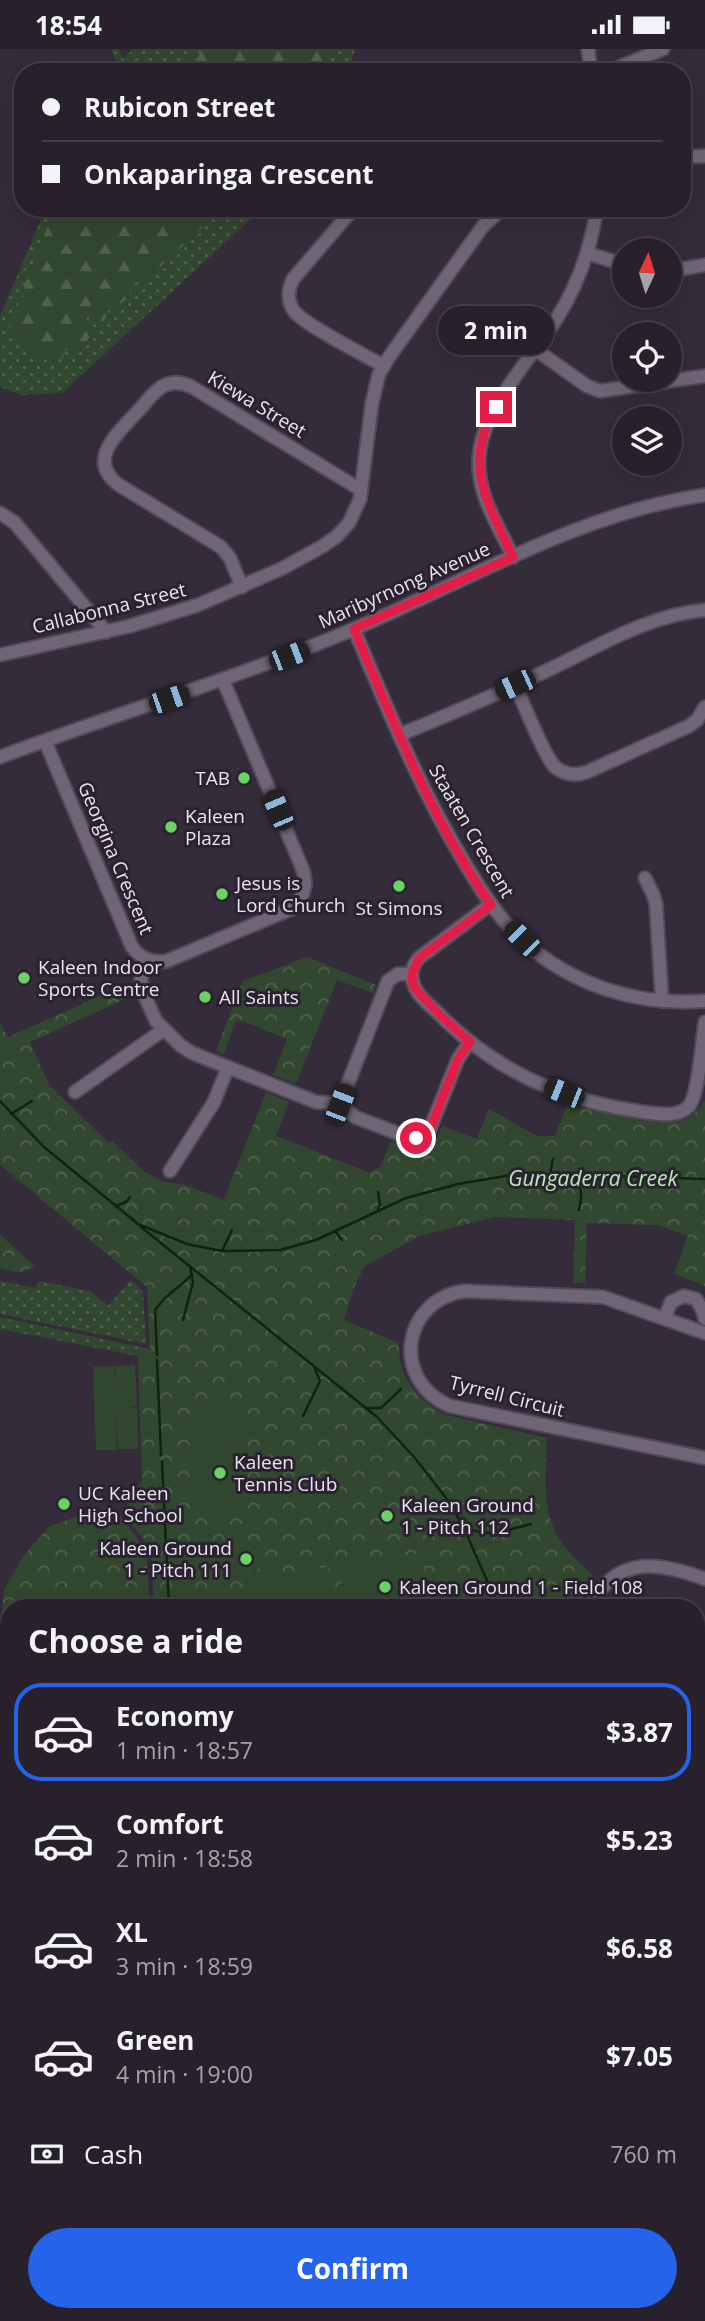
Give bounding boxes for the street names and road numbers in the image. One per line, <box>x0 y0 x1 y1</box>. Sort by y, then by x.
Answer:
street label: Kiewa Street <box>203 364 311 444</box>
street label: Maribyrnong Avenue <box>314 535 494 635</box>
street label: Callabonna Street <box>29 576 189 640</box>
street label: Staaten Crescent <box>423 760 521 903</box>
street label: Georgina Crescent <box>72 778 160 939</box>
street label: Tyrrell Circuit <box>447 1369 567 1423</box>

